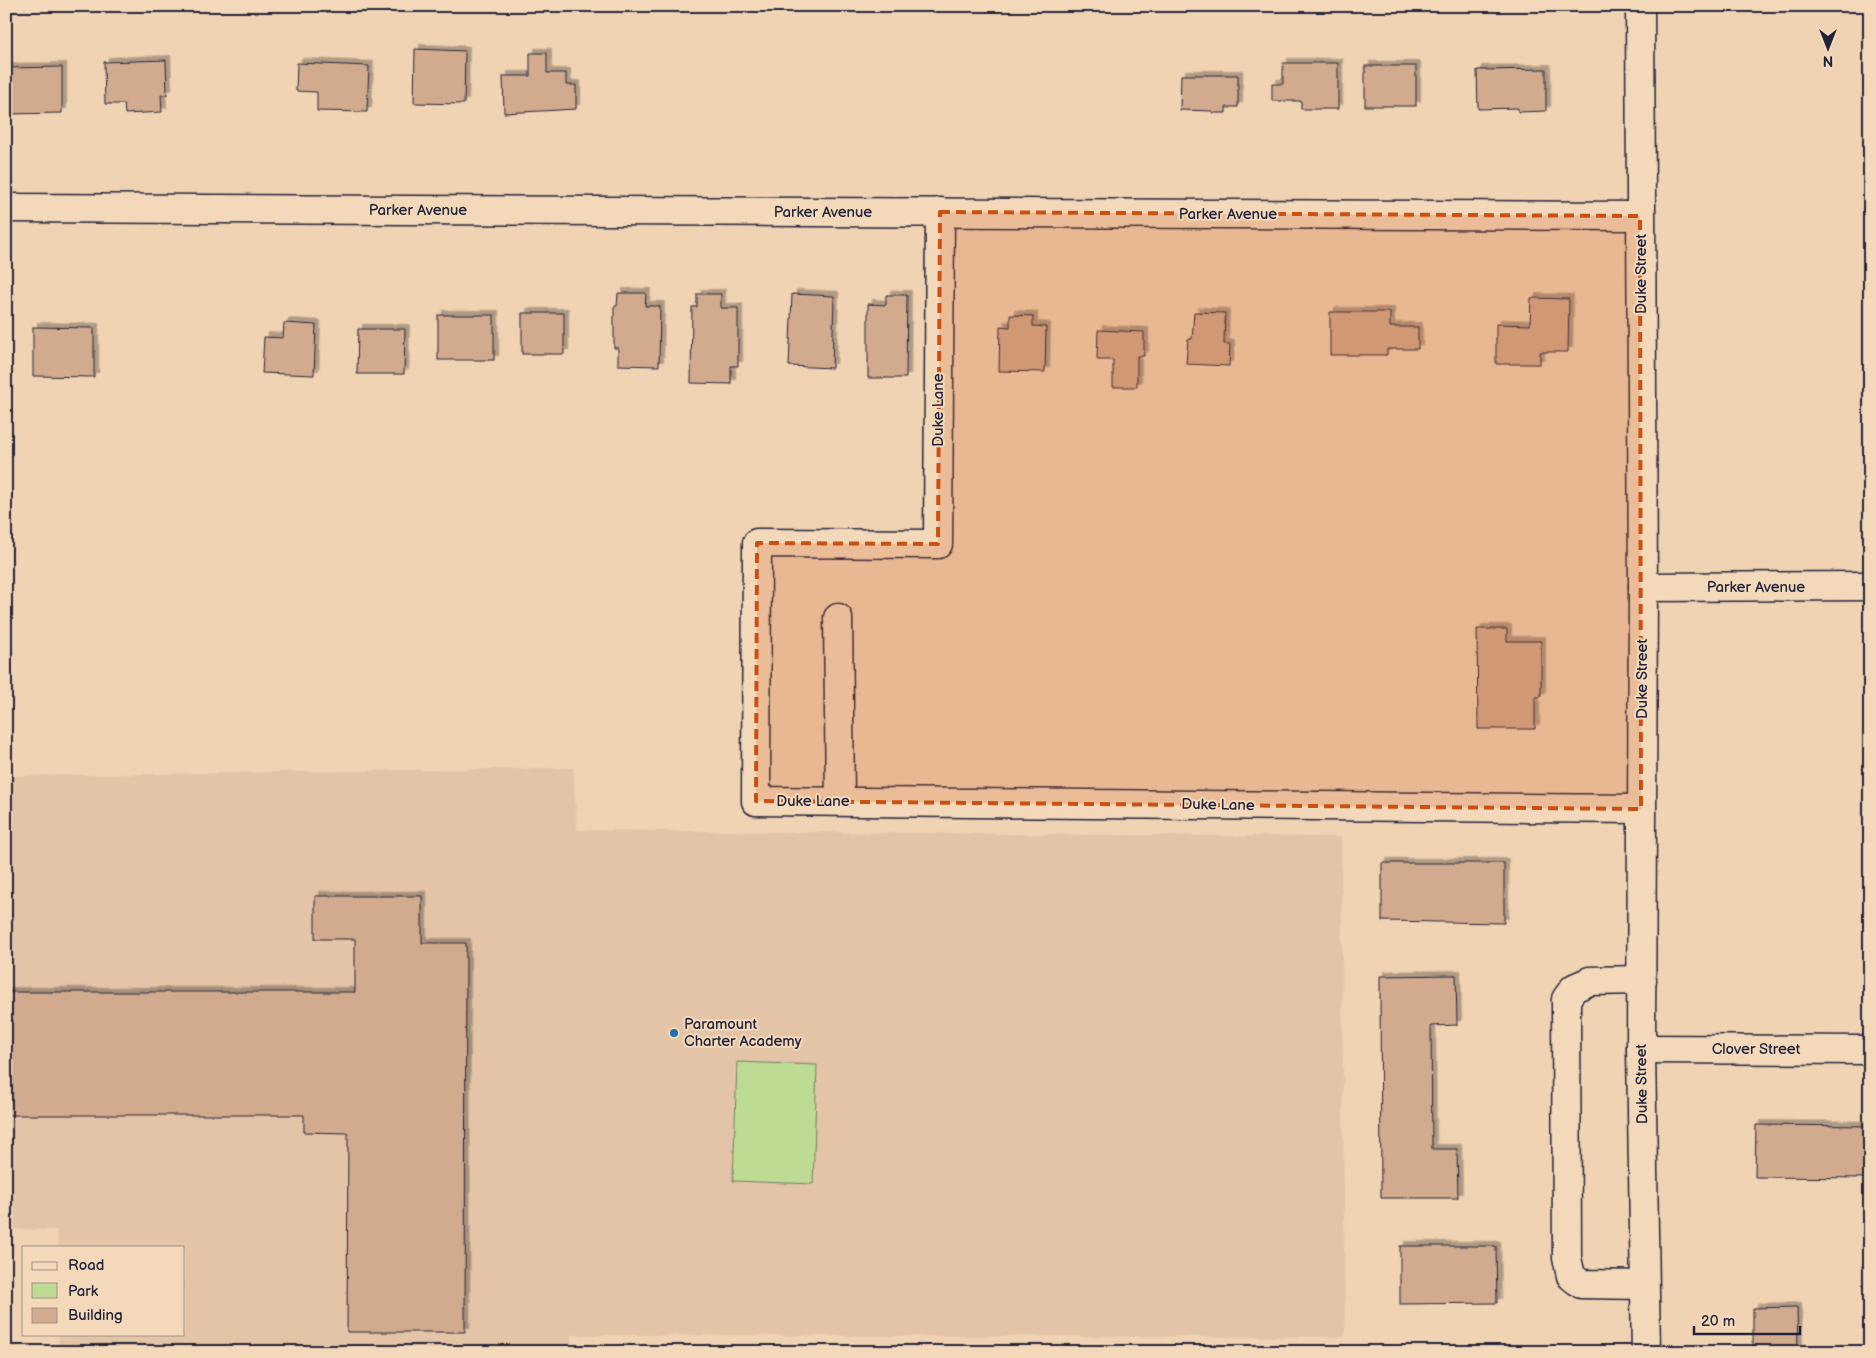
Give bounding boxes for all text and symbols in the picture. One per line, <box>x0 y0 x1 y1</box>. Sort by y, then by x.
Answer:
north arrow <box>1804 22 1854 72</box>
text: N <box>1823 52 1833 69</box>
street label: Parker Avenue <box>369 201 467 220</box>
street label: Parker Avenue <box>774 203 872 222</box>
street label: Parker Avenue <box>1179 205 1277 224</box>
street label: Duke Street <box>1632 234 1651 314</box>
street label: Duke Lane <box>929 373 948 447</box>
street label: Parker Avenue <box>1707 578 1805 597</box>
street label: Duke Street <box>1633 639 1652 719</box>
street label: Duke Lane <box>776 792 850 811</box>
street label: Duke Lane <box>1181 795 1255 815</box>
place label: Paramount Charter Academy <box>684 1015 802 1051</box>
marker: Paramount Charter Academy <box>668 1027 680 1039</box>
street label: Clover Street <box>1712 1040 1801 1059</box>
street label: Duke Street <box>1632 1043 1652 1124</box>
legend <box>22 1246 185 1336</box>
text: Road <box>68 1256 104 1275</box>
text: Park <box>68 1282 99 1301</box>
scale bar <box>1694 1303 1800 1335</box>
text: Building <box>68 1306 123 1325</box>
text: 20 m <box>1701 1312 1735 1331</box>

